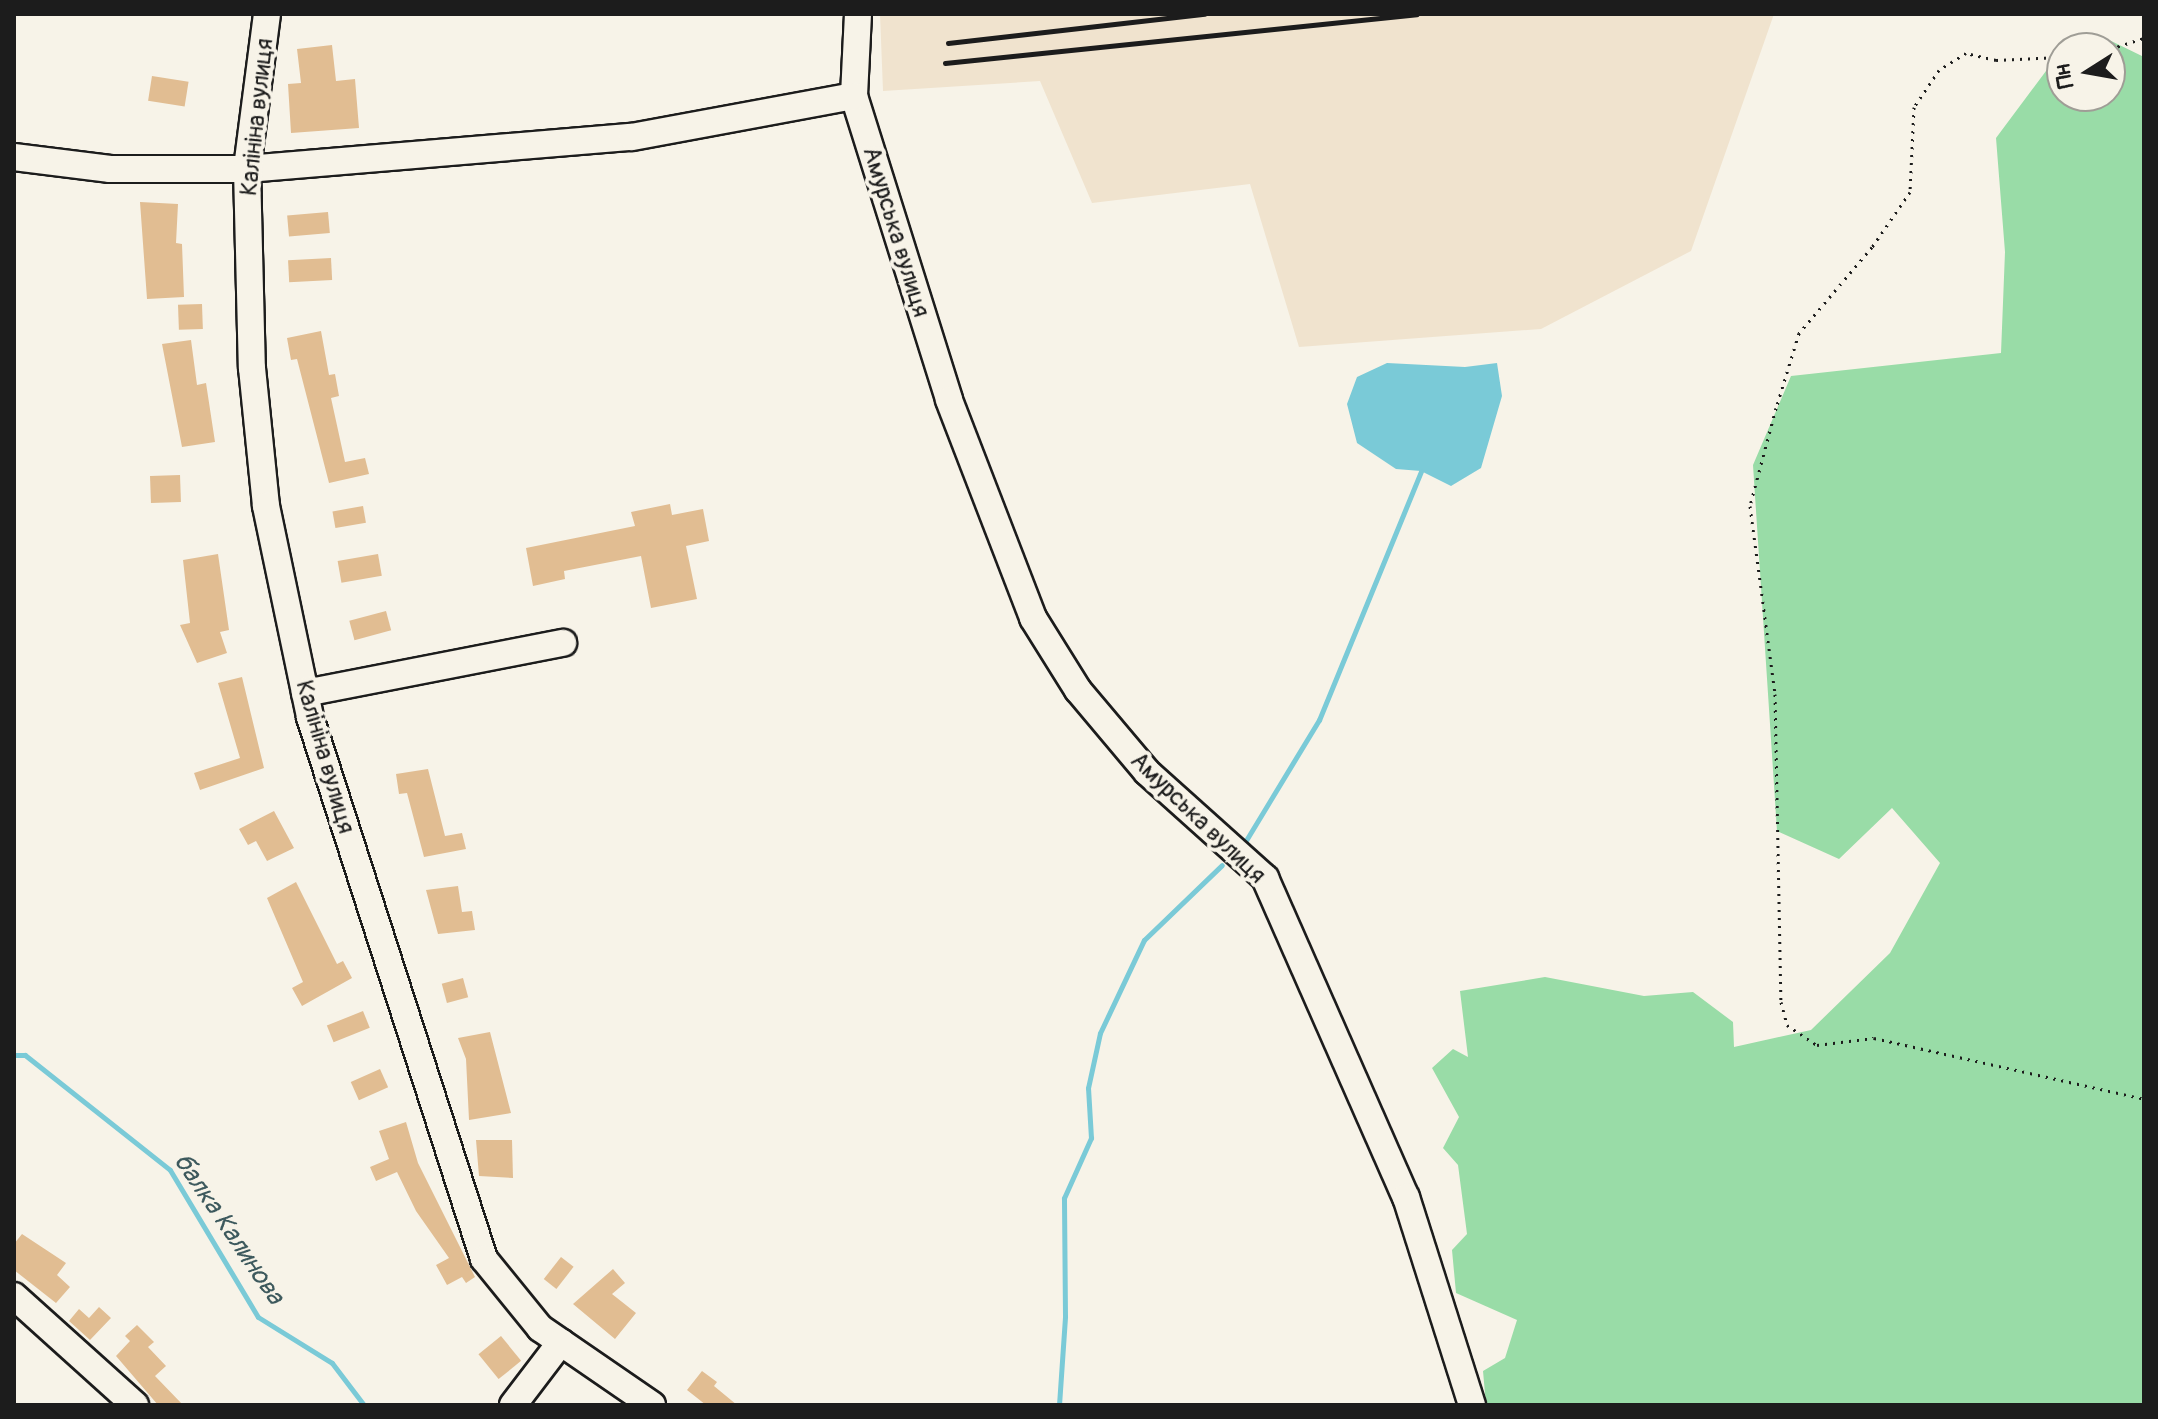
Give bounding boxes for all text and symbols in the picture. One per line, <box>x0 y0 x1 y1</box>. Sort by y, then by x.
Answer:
north arrow <box>2046 32 2126 112</box>
street label: Калініна вулиця <box>234 37 280 197</box>
text: Пн <box>2048 62 2080 91</box>
street label: Амурська вулиця <box>856 143 936 321</box>
street label: Калініна вулиця <box>289 677 361 837</box>
street label: Амурська вулиця <box>1124 746 1272 890</box>
water label: балка Калинова <box>166 1147 290 1311</box>

